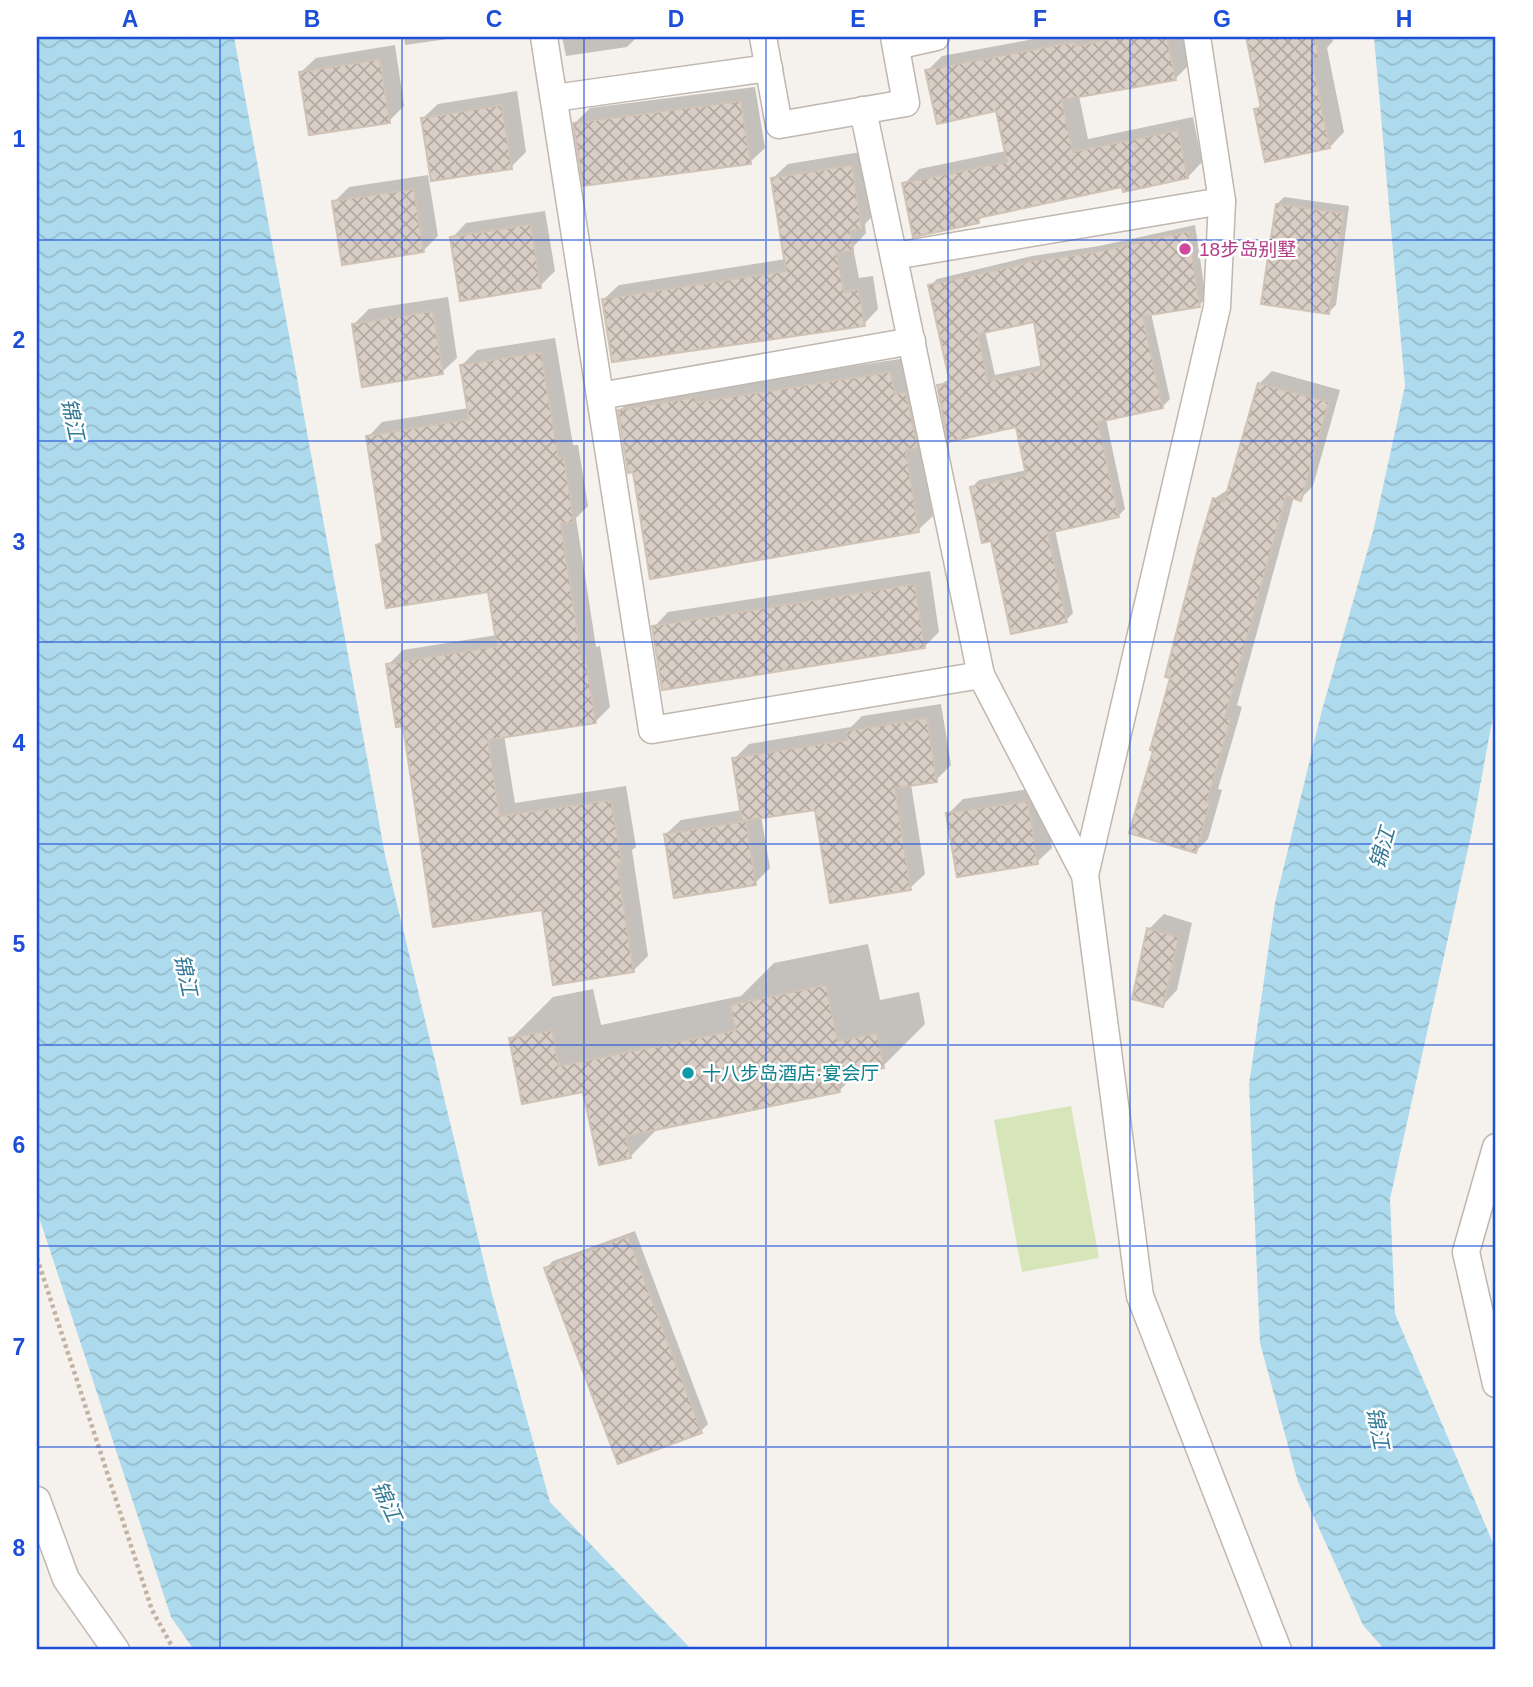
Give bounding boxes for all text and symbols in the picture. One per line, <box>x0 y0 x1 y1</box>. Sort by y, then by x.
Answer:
text: A <box>122 6 138 32</box>
text: B <box>304 6 320 32</box>
text: C <box>486 6 502 32</box>
text: D <box>668 6 684 32</box>
text: E <box>850 6 866 32</box>
text: F <box>1033 6 1047 32</box>
text: G <box>1213 6 1231 32</box>
text: H <box>1396 6 1412 32</box>
text: 1 <box>13 126 26 152</box>
place label: 18步岛别墅 <box>1199 239 1296 260</box>
marker: 18步岛别墅 <box>1177 241 1193 257</box>
text: 2 <box>13 327 25 353</box>
water label: 锦江 <box>57 396 89 444</box>
text: 3 <box>13 529 25 555</box>
text: 4 <box>13 730 26 756</box>
water label: 锦江 <box>1365 823 1399 871</box>
text: 5 <box>13 931 26 957</box>
water label: 锦江 <box>170 952 202 1000</box>
place label: 十八步岛酒店·宴会厅 <box>702 1063 879 1084</box>
marker: 十八步岛酒店·宴会厅 <box>680 1065 696 1081</box>
text: 6 <box>13 1132 25 1158</box>
text: 7 <box>13 1334 25 1360</box>
water label: 锦江 <box>1363 1405 1394 1453</box>
water label: 锦江 <box>368 1477 407 1527</box>
text: 8 <box>13 1535 26 1561</box>

